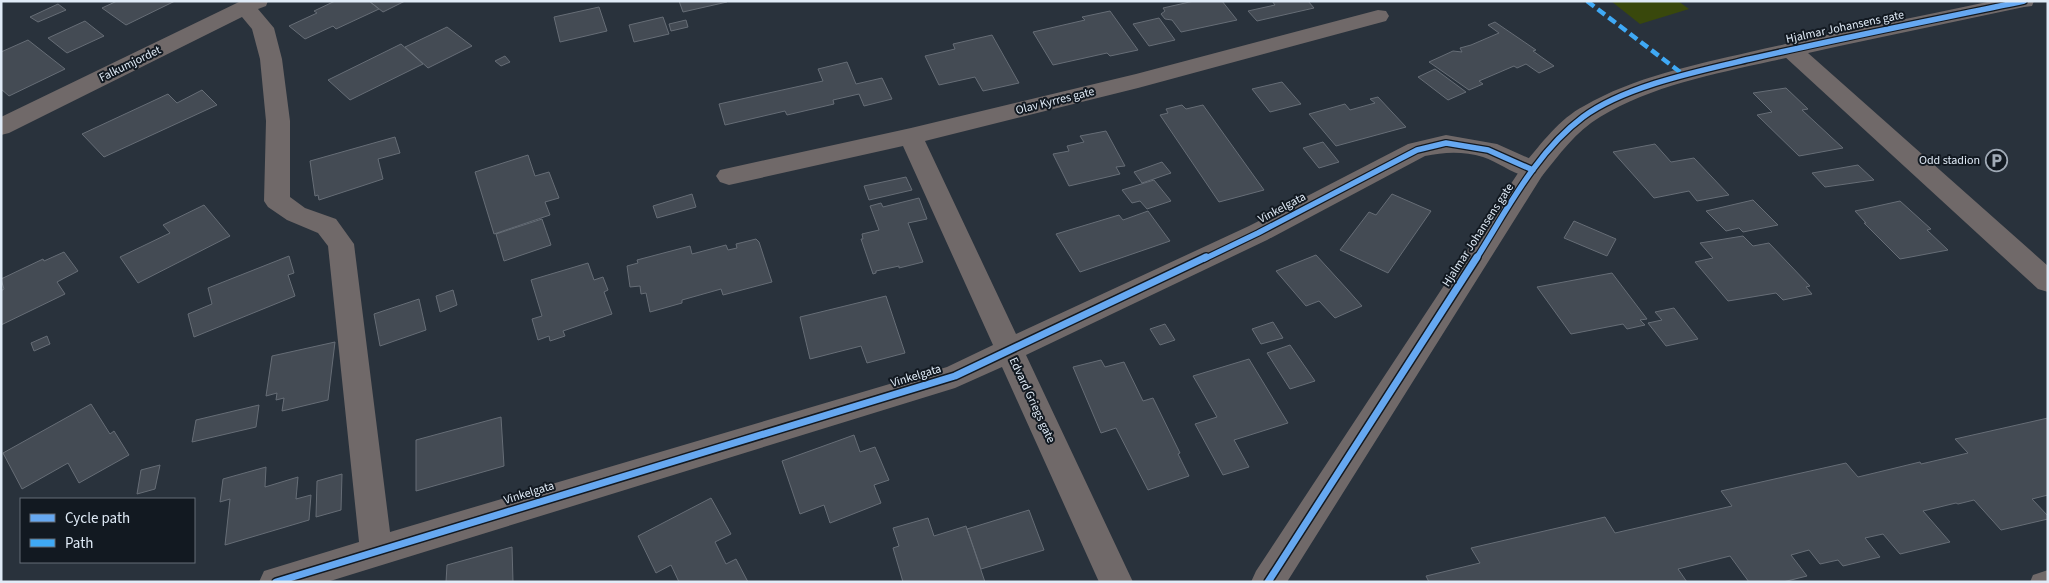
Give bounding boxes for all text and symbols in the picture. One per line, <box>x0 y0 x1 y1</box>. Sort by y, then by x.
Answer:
street label: Hjalmar Johansens gate <box>1784 6 1906 48</box>
street label: Falkumjordet <box>96 42 164 86</box>
street label: Olav Kyrres gate <box>1014 83 1096 119</box>
parking icon: Odd stadion <box>1984 148 2008 172</box>
place label: Odd stadion <box>1919 152 1980 169</box>
street label: Hjalmar Johansens gate <box>1438 180 1518 290</box>
street label: Vinkelgata <box>1255 188 1309 228</box>
street label: Edvard Griegs gate <box>1005 354 1059 446</box>
street label: Vinkelgata <box>889 360 943 392</box>
street label: Vinkelgata <box>502 477 556 509</box>
legend <box>20 498 195 563</box>
text: Cycle path <box>65 508 130 529</box>
text: Path <box>65 533 93 554</box>

